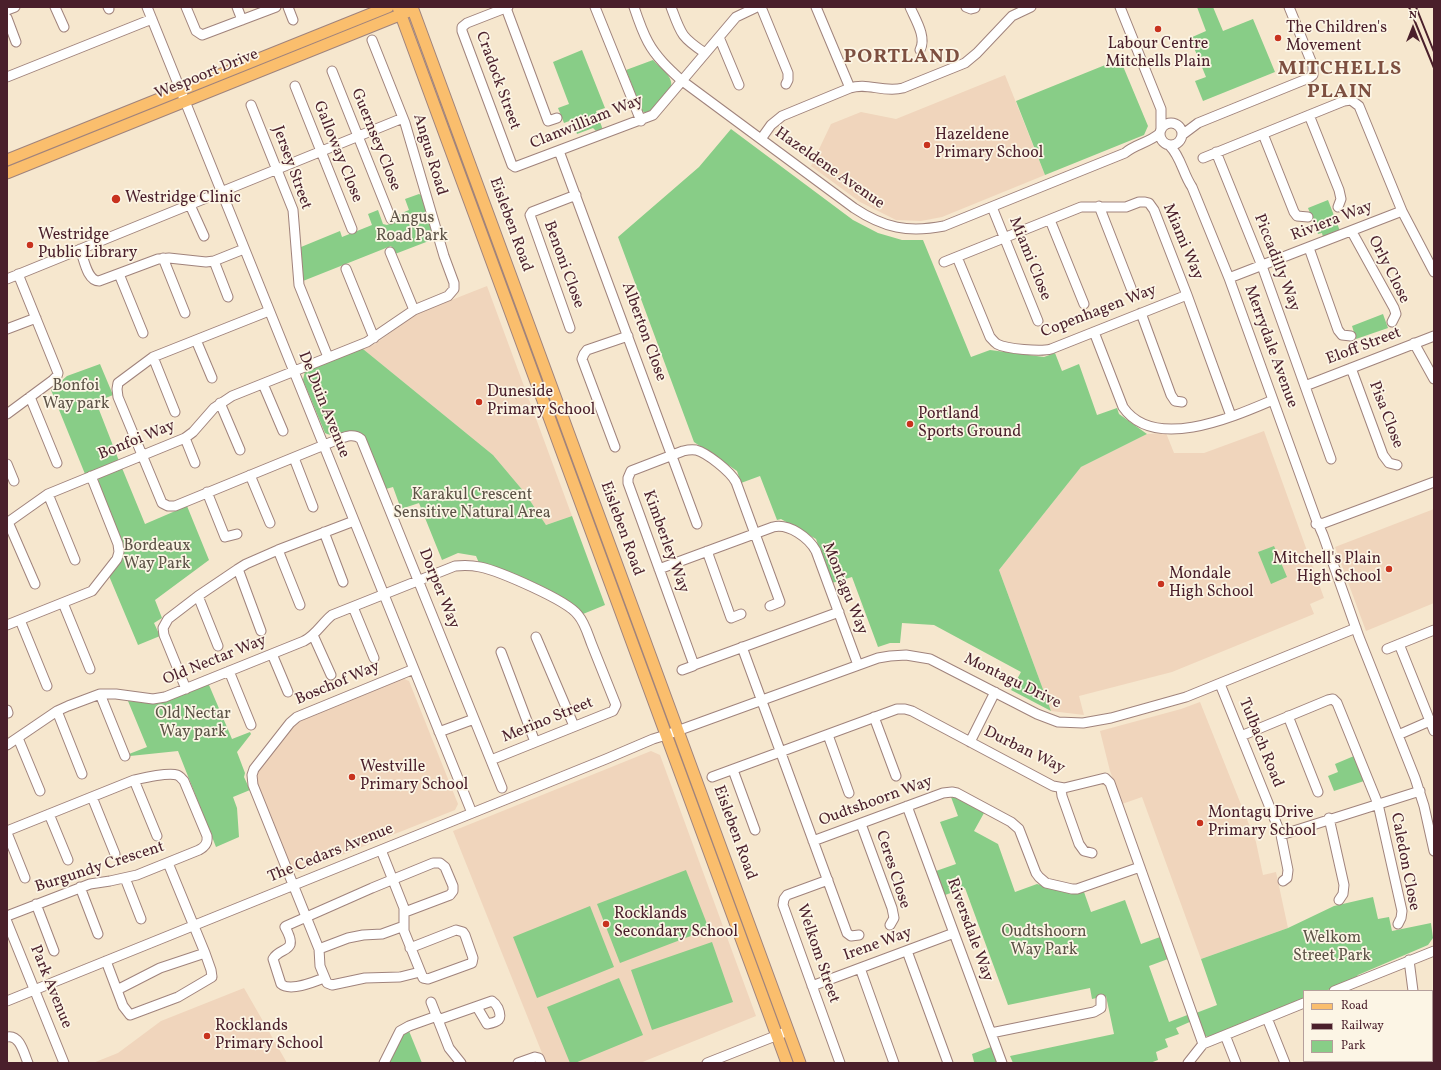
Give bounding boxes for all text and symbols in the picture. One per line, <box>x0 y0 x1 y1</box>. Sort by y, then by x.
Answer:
north arrow <box>1393 8 1433 48</box>
text: N <box>1409 8 1417 23</box>
place label: The Children's Movement <box>1286 19 1387 57</box>
marker: Labour Centre Mitchells Plain <box>1153 24 1163 34</box>
street label: Cradock Street <box>470 29 524 133</box>
marker: The Children's Movement <box>1273 33 1283 43</box>
place label: Labour Centre Mitchells Plain <box>1105 35 1211 73</box>
street label: Wespoort Drive <box>152 45 262 105</box>
district label: PORTLAND <box>844 46 960 70</box>
district label: MITCHELLS PLAIN <box>1278 58 1402 105</box>
street label: Guernsey Close <box>346 86 404 194</box>
street label: Clanwilliam Way <box>528 92 646 154</box>
street label: Galloway Close <box>308 99 366 205</box>
street label: Angus Road <box>408 112 450 198</box>
street label: Jersey Street <box>267 124 315 212</box>
street label: Hazeldene Avenue <box>770 124 888 214</box>
place label: Hazeldene Primary School <box>935 126 1043 164</box>
marker: Hazeldene Primary School <box>922 140 932 150</box>
street label: Eisleben Road <box>484 175 536 275</box>
place label: Westridge Clinic <box>125 189 241 209</box>
marker: Westridge Clinic <box>110 193 122 205</box>
street label: Riviera Way <box>1289 198 1375 246</box>
street label: Miami Way <box>1157 201 1207 283</box>
park label: Angus Road Park <box>376 209 448 247</box>
street label: Piccadilly Way <box>1249 212 1303 314</box>
street label: Miami Close <box>1004 215 1054 303</box>
street label: Benoni Close <box>538 219 588 311</box>
place label: Westridge Public Library <box>38 226 137 264</box>
street label: Orly Close <box>1363 233 1413 307</box>
marker: Westridge Public Library <box>25 240 35 250</box>
street label: Alberton Close <box>616 280 670 384</box>
street label: Copenhagen Way <box>1038 281 1160 343</box>
street label: Merrydale Avenue <box>1239 283 1301 411</box>
street label: Eloff Street <box>1324 324 1404 370</box>
street label: De Duin Avenue <box>293 349 353 461</box>
park label: Bonfoi Way park <box>43 377 109 415</box>
street label: Pisa Close <box>1363 379 1407 451</box>
place label: Duneside Primary School <box>487 383 595 421</box>
marker: Duneside Primary School <box>474 397 484 407</box>
place label: Portland Sports Ground <box>918 405 1021 443</box>
street label: Bonfoi Way <box>96 417 178 465</box>
marker: Portland Sports Ground <box>905 419 915 429</box>
street label: Eisleben Road <box>595 479 647 579</box>
park label: Karakul Crescent Sensitive Natural Area <box>393 486 551 524</box>
street label: Kimberley Way <box>638 488 692 596</box>
park label: Bordeaux Way Park <box>123 537 191 575</box>
street label: Montagu Way <box>817 540 871 638</box>
street label: Dorper Way <box>413 546 463 632</box>
place label: Mitchell's Plain High School <box>1273 550 1381 588</box>
marker: Mitchell's Plain High School <box>1384 564 1394 574</box>
place label: Mondale High School <box>1169 565 1254 603</box>
marker: Mondale High School <box>1156 579 1166 589</box>
street label: Old Nectar Way <box>160 632 270 690</box>
street label: Montagu Drive <box>960 650 1064 714</box>
street label: Boschof Way <box>293 658 383 710</box>
street label: Merino Street <box>499 694 597 748</box>
street label: Tulbach Road <box>1233 695 1287 791</box>
park label: Old Nectar Way park <box>155 705 231 743</box>
street label: Durban Way <box>980 723 1068 779</box>
place label: Westville Primary School <box>360 758 468 796</box>
marker: Westville Primary School <box>347 772 357 782</box>
street label: Oudtshoorn Way <box>817 773 935 831</box>
street label: Eisleben Road <box>708 783 760 883</box>
place label: Montagu Drive Primary School <box>1208 804 1316 842</box>
street label: Caledon Close <box>1385 811 1423 913</box>
marker: Montagu Drive Primary School <box>1195 818 1205 828</box>
street label: The Cedars Avenue <box>266 820 396 888</box>
street label: Ceres Close <box>870 829 914 911</box>
street label: Burgundy Crescent <box>33 838 167 898</box>
street label: Riversdale Way <box>941 876 997 984</box>
street label: Welkom Street <box>791 902 843 1006</box>
place label: Rocklands Secondary School <box>614 905 738 943</box>
marker: Rocklands Secondary School <box>601 919 611 929</box>
park label: Oudtshoorn Way Park <box>1001 923 1087 961</box>
street label: Irene Way <box>841 924 915 966</box>
park label: Welkom Street Park <box>1293 929 1371 967</box>
street label: Park Avenue <box>25 943 75 1031</box>
legend <box>1303 990 1433 1062</box>
text: Road <box>1341 998 1368 1014</box>
place label: Rocklands Primary School <box>215 1017 323 1055</box>
text: Railway <box>1341 1018 1384 1034</box>
marker: Rocklands Primary School <box>202 1031 212 1041</box>
text: Park <box>1341 1038 1366 1054</box>

